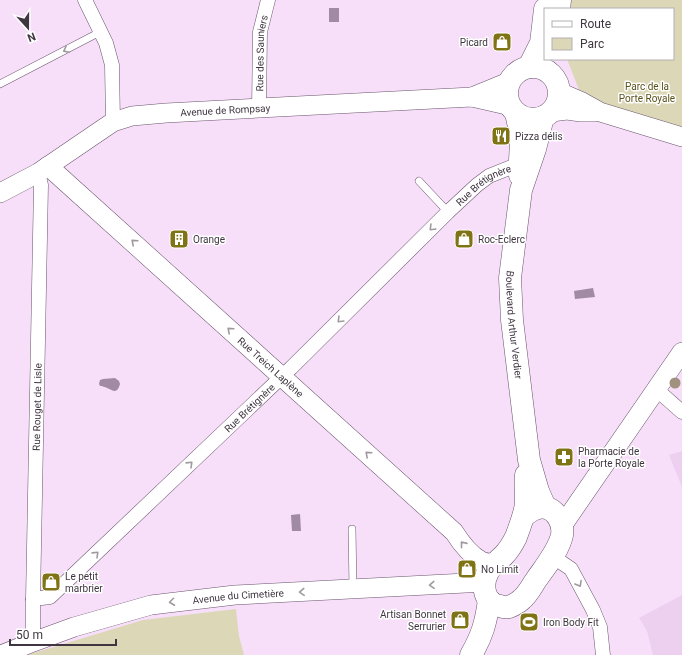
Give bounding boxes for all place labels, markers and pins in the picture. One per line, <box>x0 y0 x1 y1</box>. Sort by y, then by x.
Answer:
shop icon: Picard <box>491 31 513 53</box>
place label: Picard <box>460 37 488 48</box>
restaurant icon: Pizza délis <box>490 125 512 147</box>
place label: Pizza délis <box>515 131 563 142</box>
building icon: Orange <box>168 228 190 250</box>
shop icon: Roc-Eclerc <box>453 228 475 250</box>
place label: Orange <box>193 234 225 245</box>
place label: Roc-Eclerc <box>478 234 525 245</box>
pharmacy icon: Pharmacie de la Porte Royale <box>553 446 575 468</box>
place label: Pharmacie de la Porte Royale <box>578 446 645 469</box>
shop icon: No Limit <box>456 558 478 580</box>
place label: No Limit <box>481 564 519 575</box>
shop icon: Le petit marbrier <box>40 571 62 593</box>
place label: Le petit marbrier <box>65 571 103 594</box>
place label: Artisan Bonnet Serrurier <box>380 609 447 632</box>
shop icon: Artisan Bonnet Serrurier <box>449 609 471 631</box>
sports icon: Iron Body Fit <box>518 611 540 633</box>
place label: Iron Body Fit <box>543 617 599 628</box>

